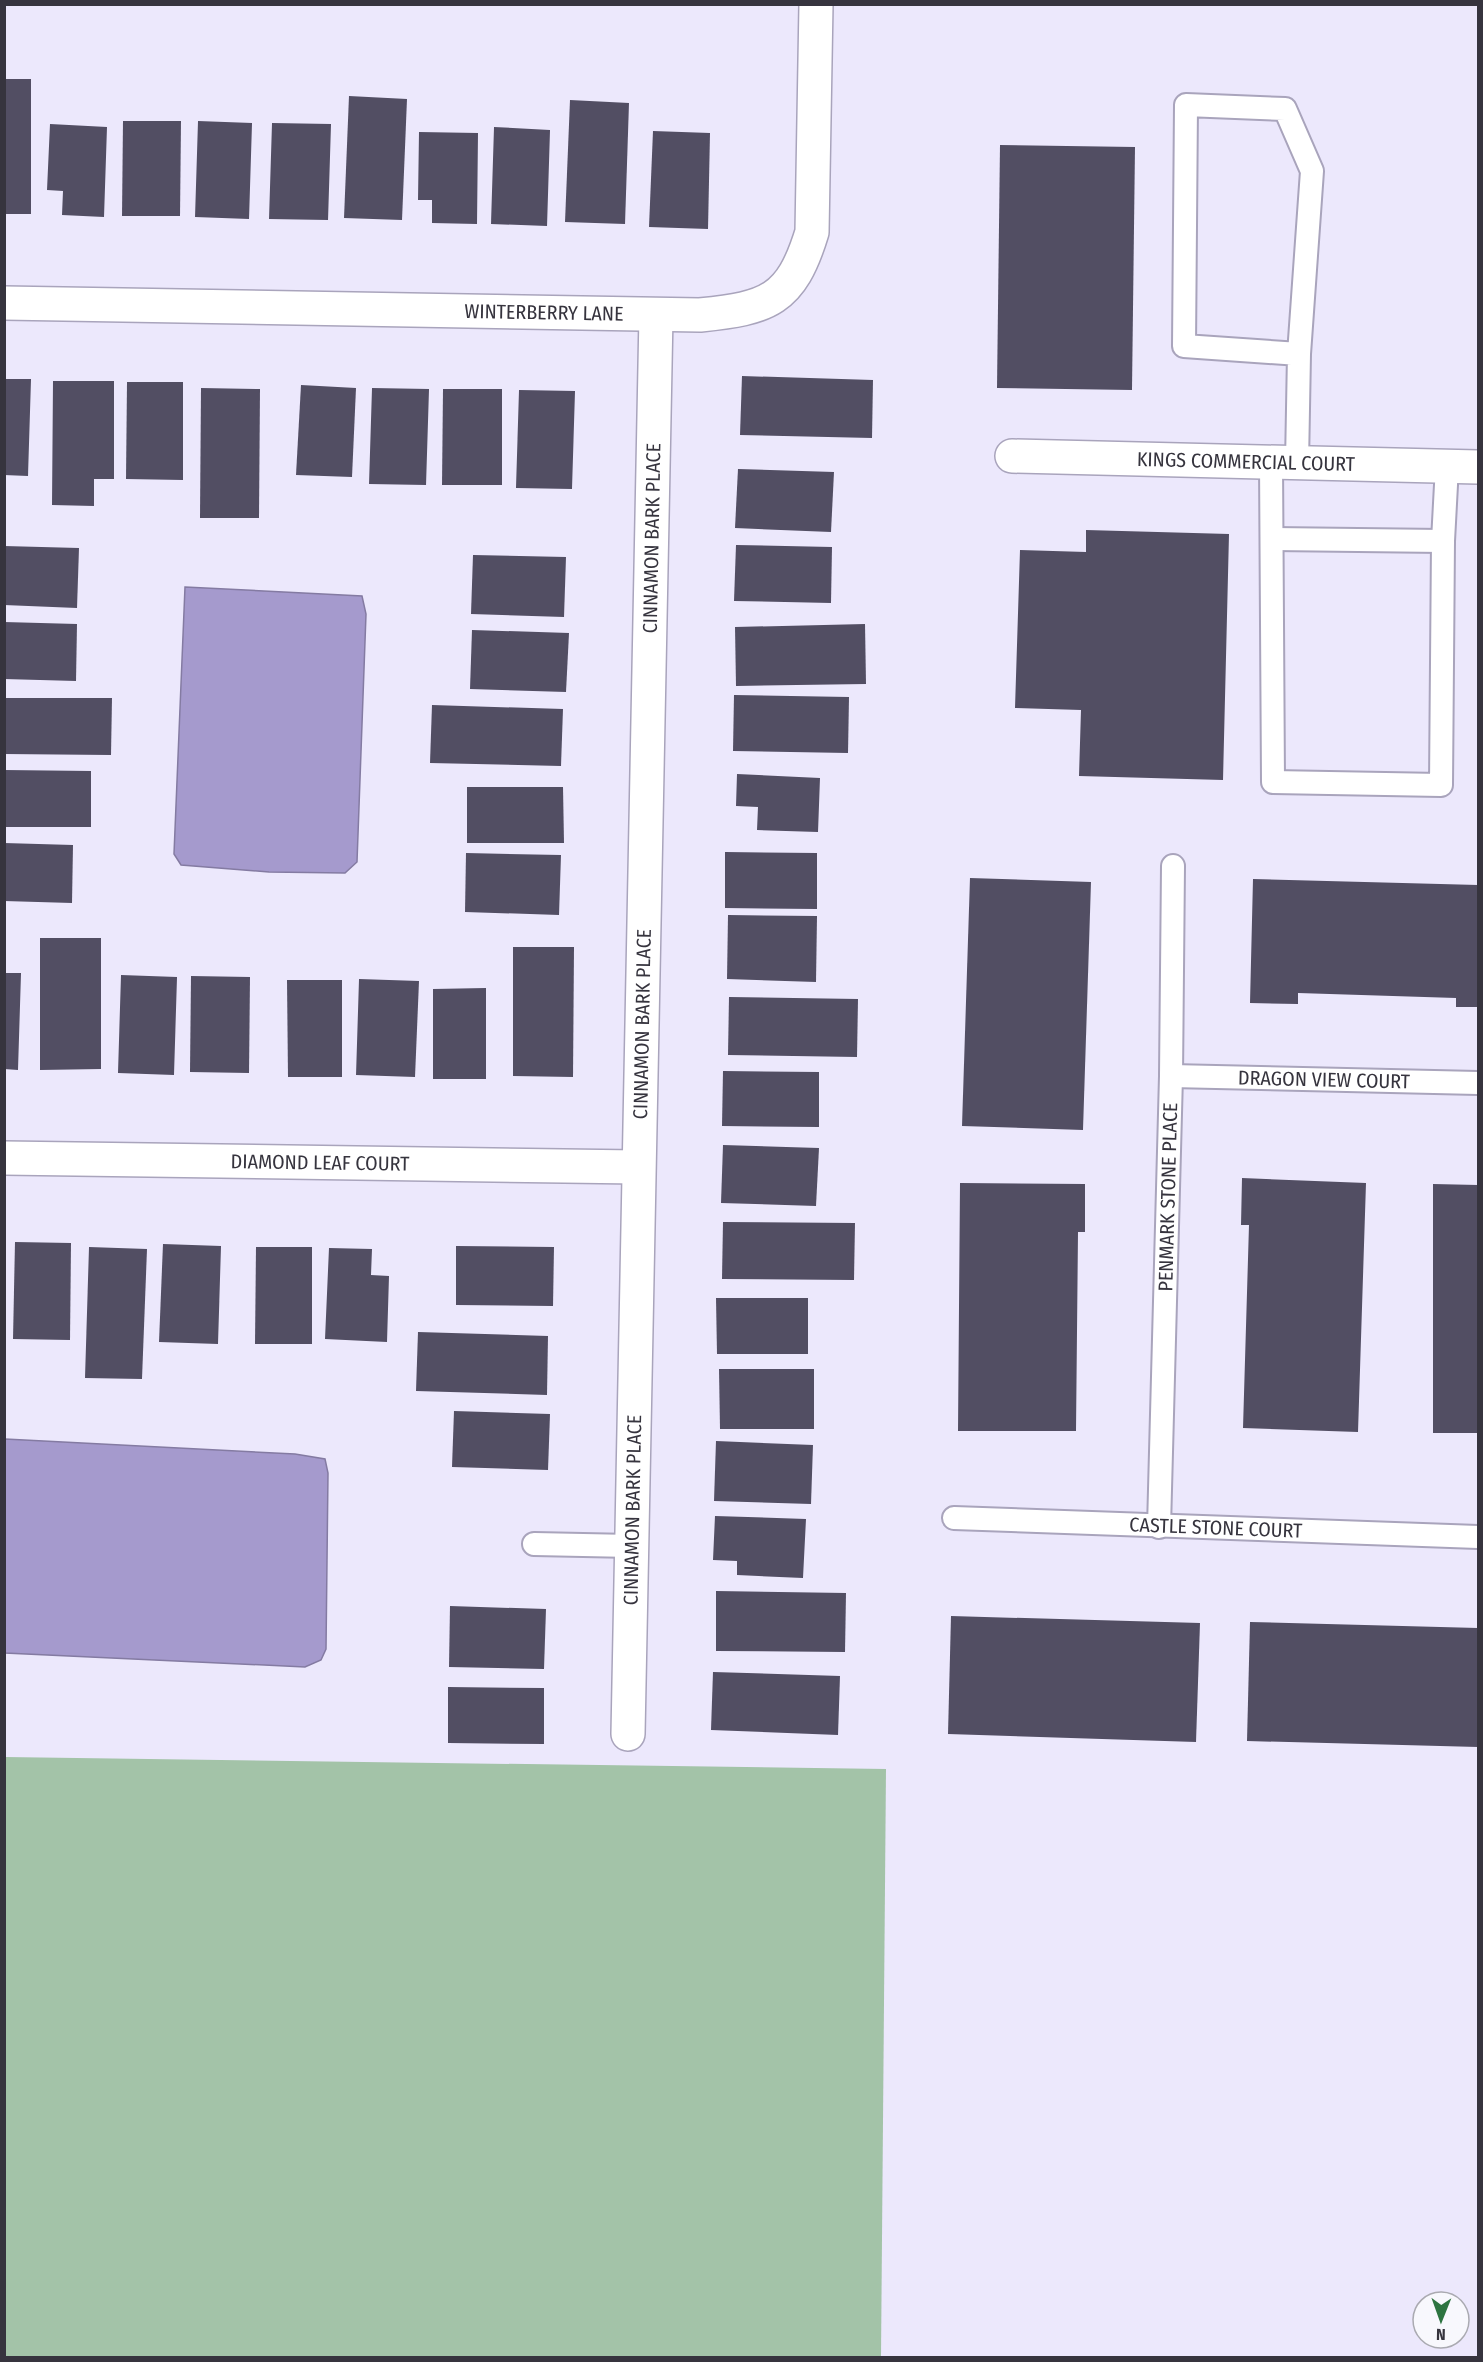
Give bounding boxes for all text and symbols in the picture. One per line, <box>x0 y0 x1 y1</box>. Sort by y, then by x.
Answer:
street label: WINTERBERRY LANE <box>464 299 624 326</box>
street label: CINNAMON BARK PLACE <box>638 443 665 634</box>
street label: KINGS COMMERCIAL COURT <box>1137 447 1356 476</box>
street label: CINNAMON BARK PLACE <box>628 929 656 1120</box>
street label: DRAGON VIEW COURT <box>1238 1066 1411 1093</box>
street label: PENMARK STONE PLACE <box>1153 1102 1182 1292</box>
street label: DIAMOND LEAF COURT <box>231 1149 410 1176</box>
street label: CINNAMON BARK PLACE <box>619 1415 646 1606</box>
street label: CASTLE STONE COURT <box>1129 1512 1304 1543</box>
north arrow <box>1411 2290 1471 2350</box>
text: N <box>1436 2325 1446 2344</box>

